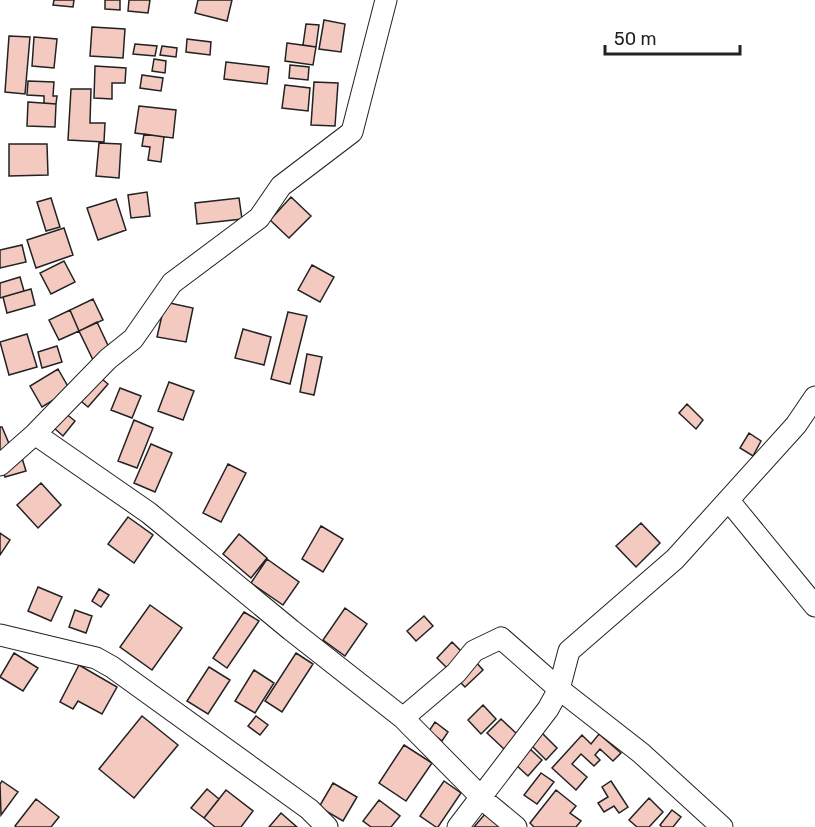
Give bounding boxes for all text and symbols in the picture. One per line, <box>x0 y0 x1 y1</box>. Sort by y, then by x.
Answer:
scale bar <box>605 18 740 56</box>
text: 50 m <box>614 28 657 50</box>

